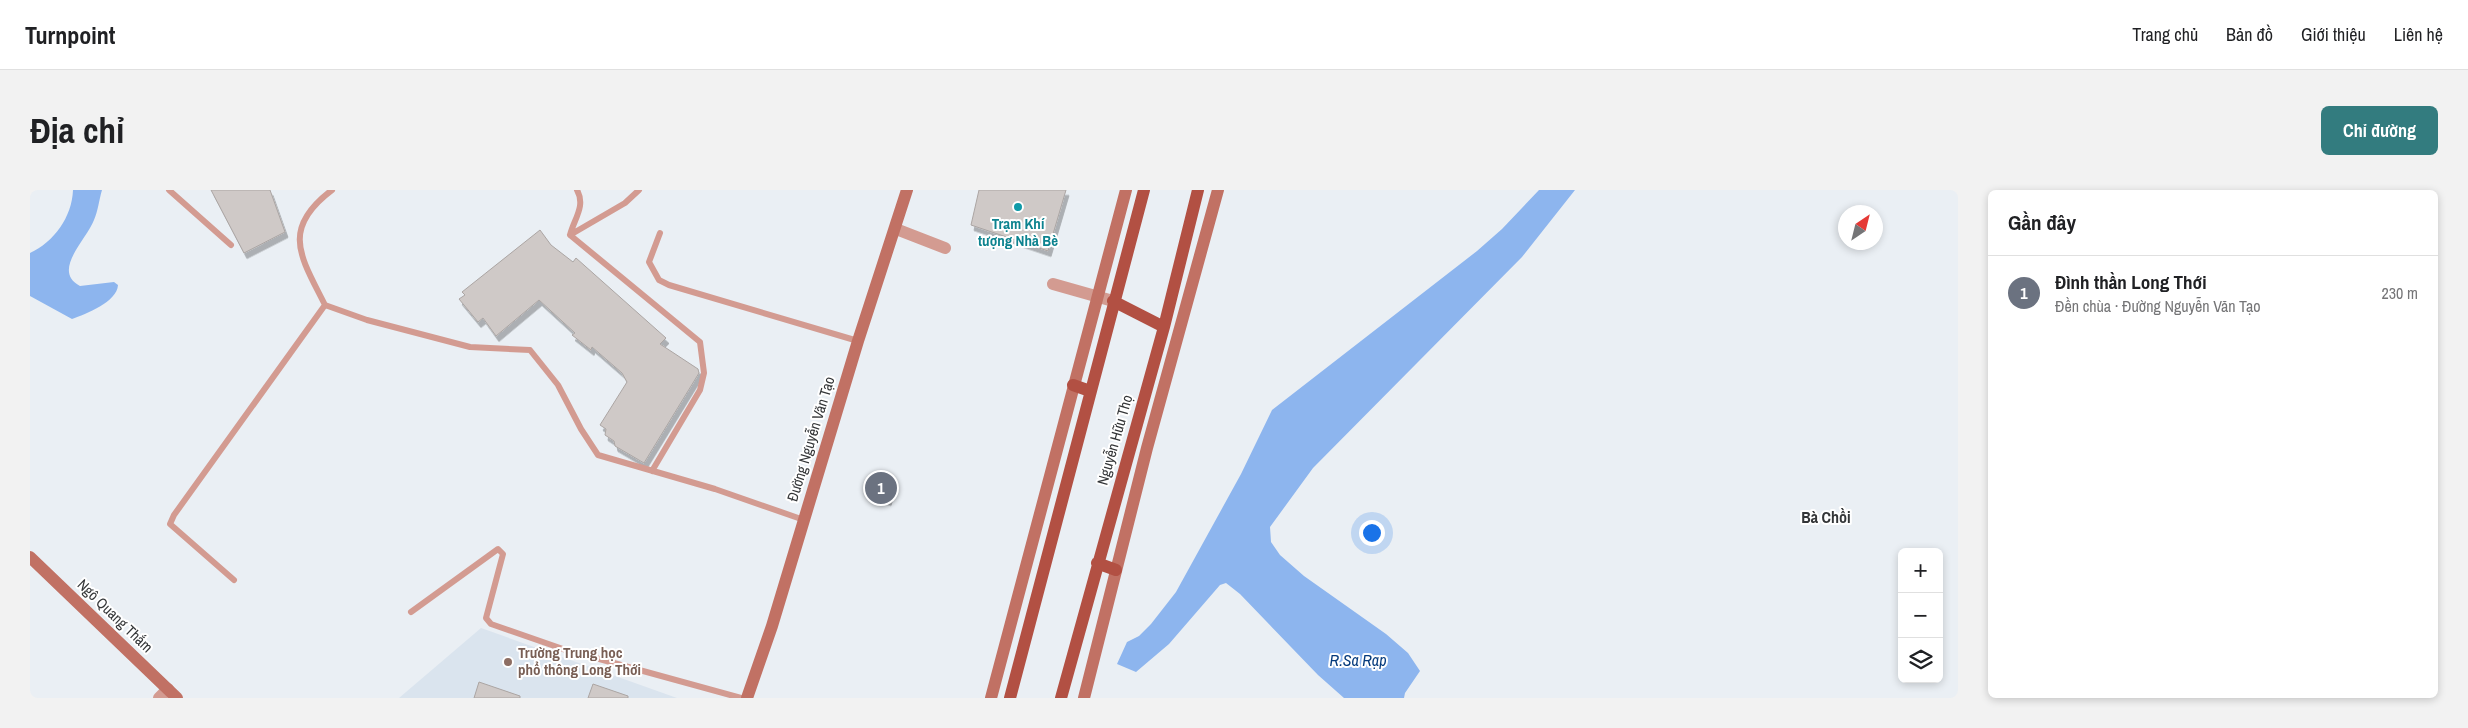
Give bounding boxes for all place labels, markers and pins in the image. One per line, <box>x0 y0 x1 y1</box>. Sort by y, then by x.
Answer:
marker: Trạm Khí tượng Nhà Bè <box>1012 201 1024 213</box>
place label: Trạm Khí tượng Nhà Bè <box>978 213 1058 251</box>
pin: 1 <box>865 469 897 507</box>
place label: Trường Trung học phổ thông Long Thới <box>518 642 641 680</box>
marker: Trường Trung học phổ thông Long Thới <box>502 656 514 668</box>

